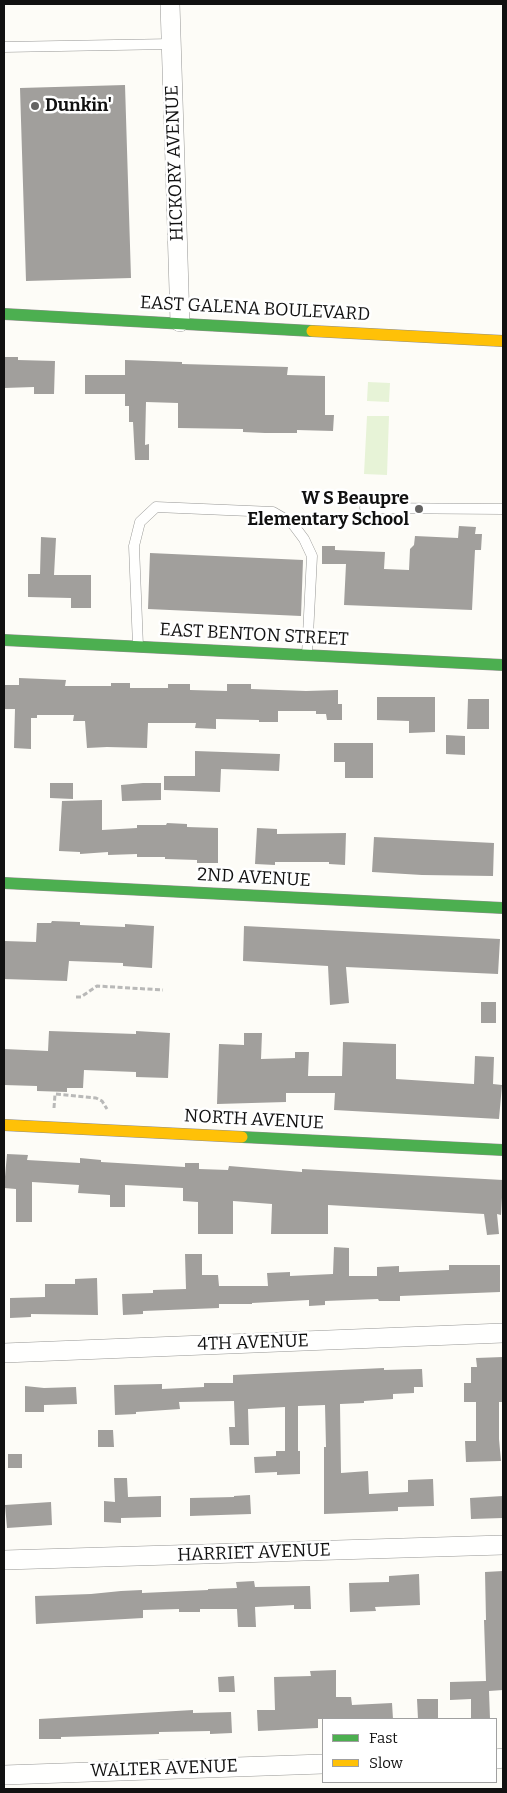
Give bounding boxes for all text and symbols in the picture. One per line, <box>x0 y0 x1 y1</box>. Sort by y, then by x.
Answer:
street label: HICKORY AVENUE <box>161 85 189 241</box>
place label: Dunkin' <box>45 95 112 117</box>
marker: Dunkin' <box>29 100 41 112</box>
street label: EAST GALENA BOULEVARD <box>139 292 371 326</box>
place label: W S Beaupre Elementary School <box>247 488 409 530</box>
marker: W S Beaupre Elementary School <box>413 503 425 515</box>
street label: EAST BENTON STREET <box>159 619 349 651</box>
street label: 2ND AVENUE <box>197 864 311 892</box>
street label: NORTH AVENUE <box>184 1106 324 1134</box>
street label: 4TH AVENUE <box>197 1330 309 1356</box>
street label: HARRIET AVENUE <box>177 1540 331 1566</box>
legend <box>322 1718 497 1783</box>
text: Fast <box>369 1729 398 1747</box>
text: Slow <box>369 1754 403 1772</box>
street label: WALTER AVENUE <box>90 1756 238 1782</box>

